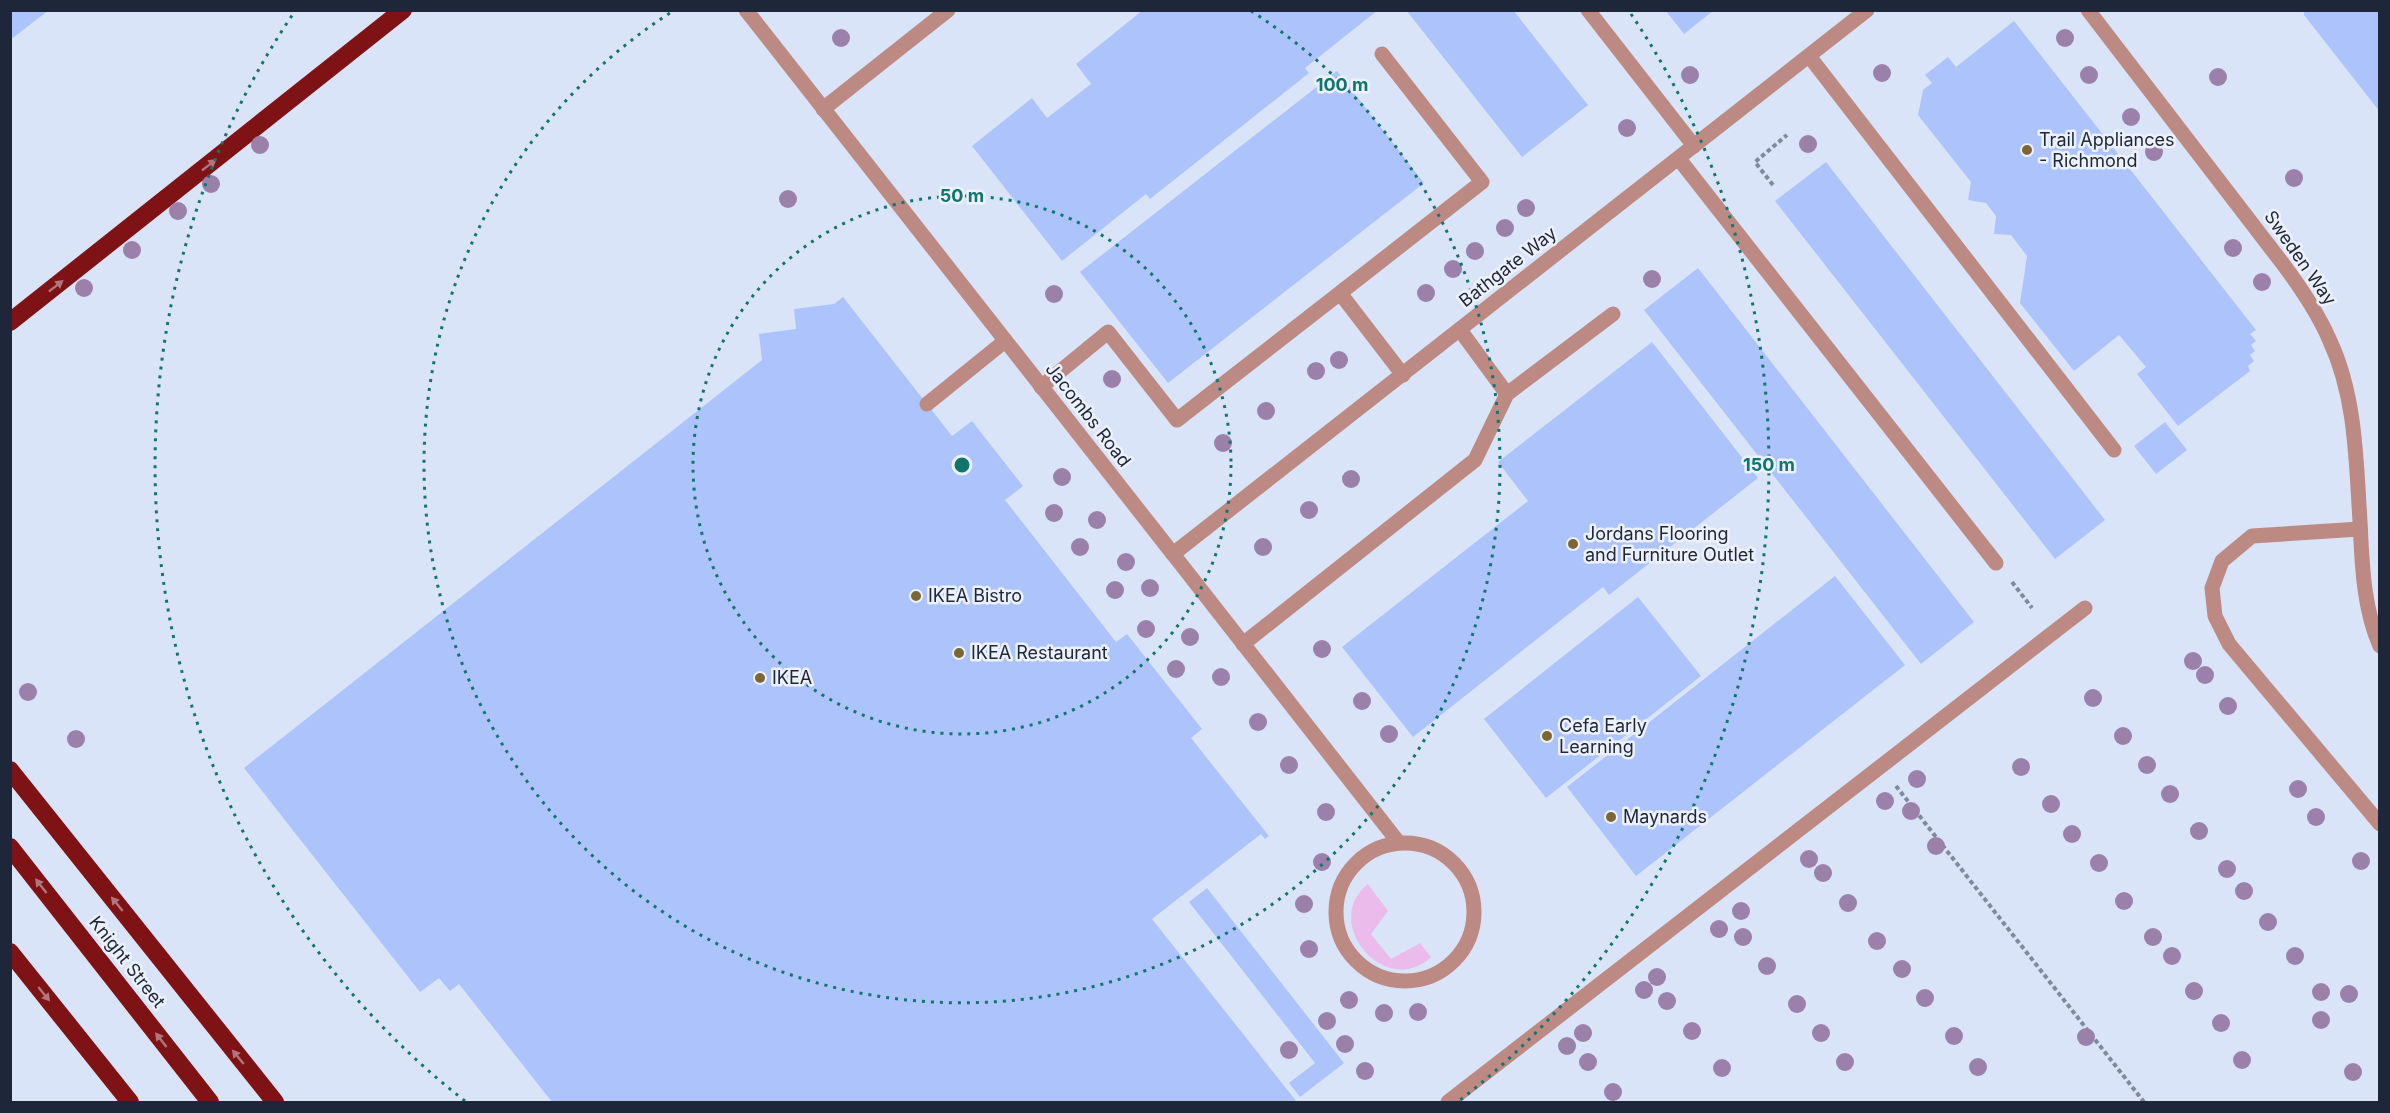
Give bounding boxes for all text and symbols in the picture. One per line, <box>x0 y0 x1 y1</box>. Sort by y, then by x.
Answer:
text: 100 m <box>1316 74 1368 95</box>
place label: Trail Appliances - Richmond <box>2039 129 2174 171</box>
marker: Trail Appliances - Richmond <box>2020 143 2034 157</box>
one-way arrow <box>201 158 217 171</box>
text: 50 m <box>940 185 984 206</box>
street label: Sweden Way <box>2260 206 2341 309</box>
street label: Bathgate Way <box>1455 222 1561 311</box>
one-way arrow <box>49 281 64 293</box>
street label: Jacombs Road <box>1041 358 1136 471</box>
text: 150 m <box>1743 454 1795 475</box>
centre of rings <box>952 455 972 475</box>
place label: Jordans Flooring and Furniture Outlet <box>1585 523 1754 565</box>
marker: Jordans Flooring and Furniture Outlet <box>1566 537 1580 551</box>
place label: IKEA Bistro <box>928 585 1022 606</box>
marker: IKEA Bistro <box>909 589 923 603</box>
place label: IKEA Restaurant <box>971 642 1108 663</box>
marker: IKEA Restaurant <box>952 646 966 660</box>
place label: IKEA <box>772 667 812 688</box>
marker: IKEA <box>753 671 767 685</box>
place label: Cefa Early Learning <box>1559 715 1647 757</box>
marker: Cefa Early Learning <box>1540 729 1554 743</box>
place label: Maynards <box>1623 806 1707 827</box>
marker: Maynards <box>1604 810 1618 824</box>
one-way arrow <box>35 878 48 894</box>
one-way arrow <box>110 896 123 912</box>
street label: Knight Street <box>85 912 170 1012</box>
one-way arrow <box>37 986 50 1001</box>
one-way arrow <box>155 1032 167 1047</box>
one-way arrow <box>232 1049 245 1065</box>

